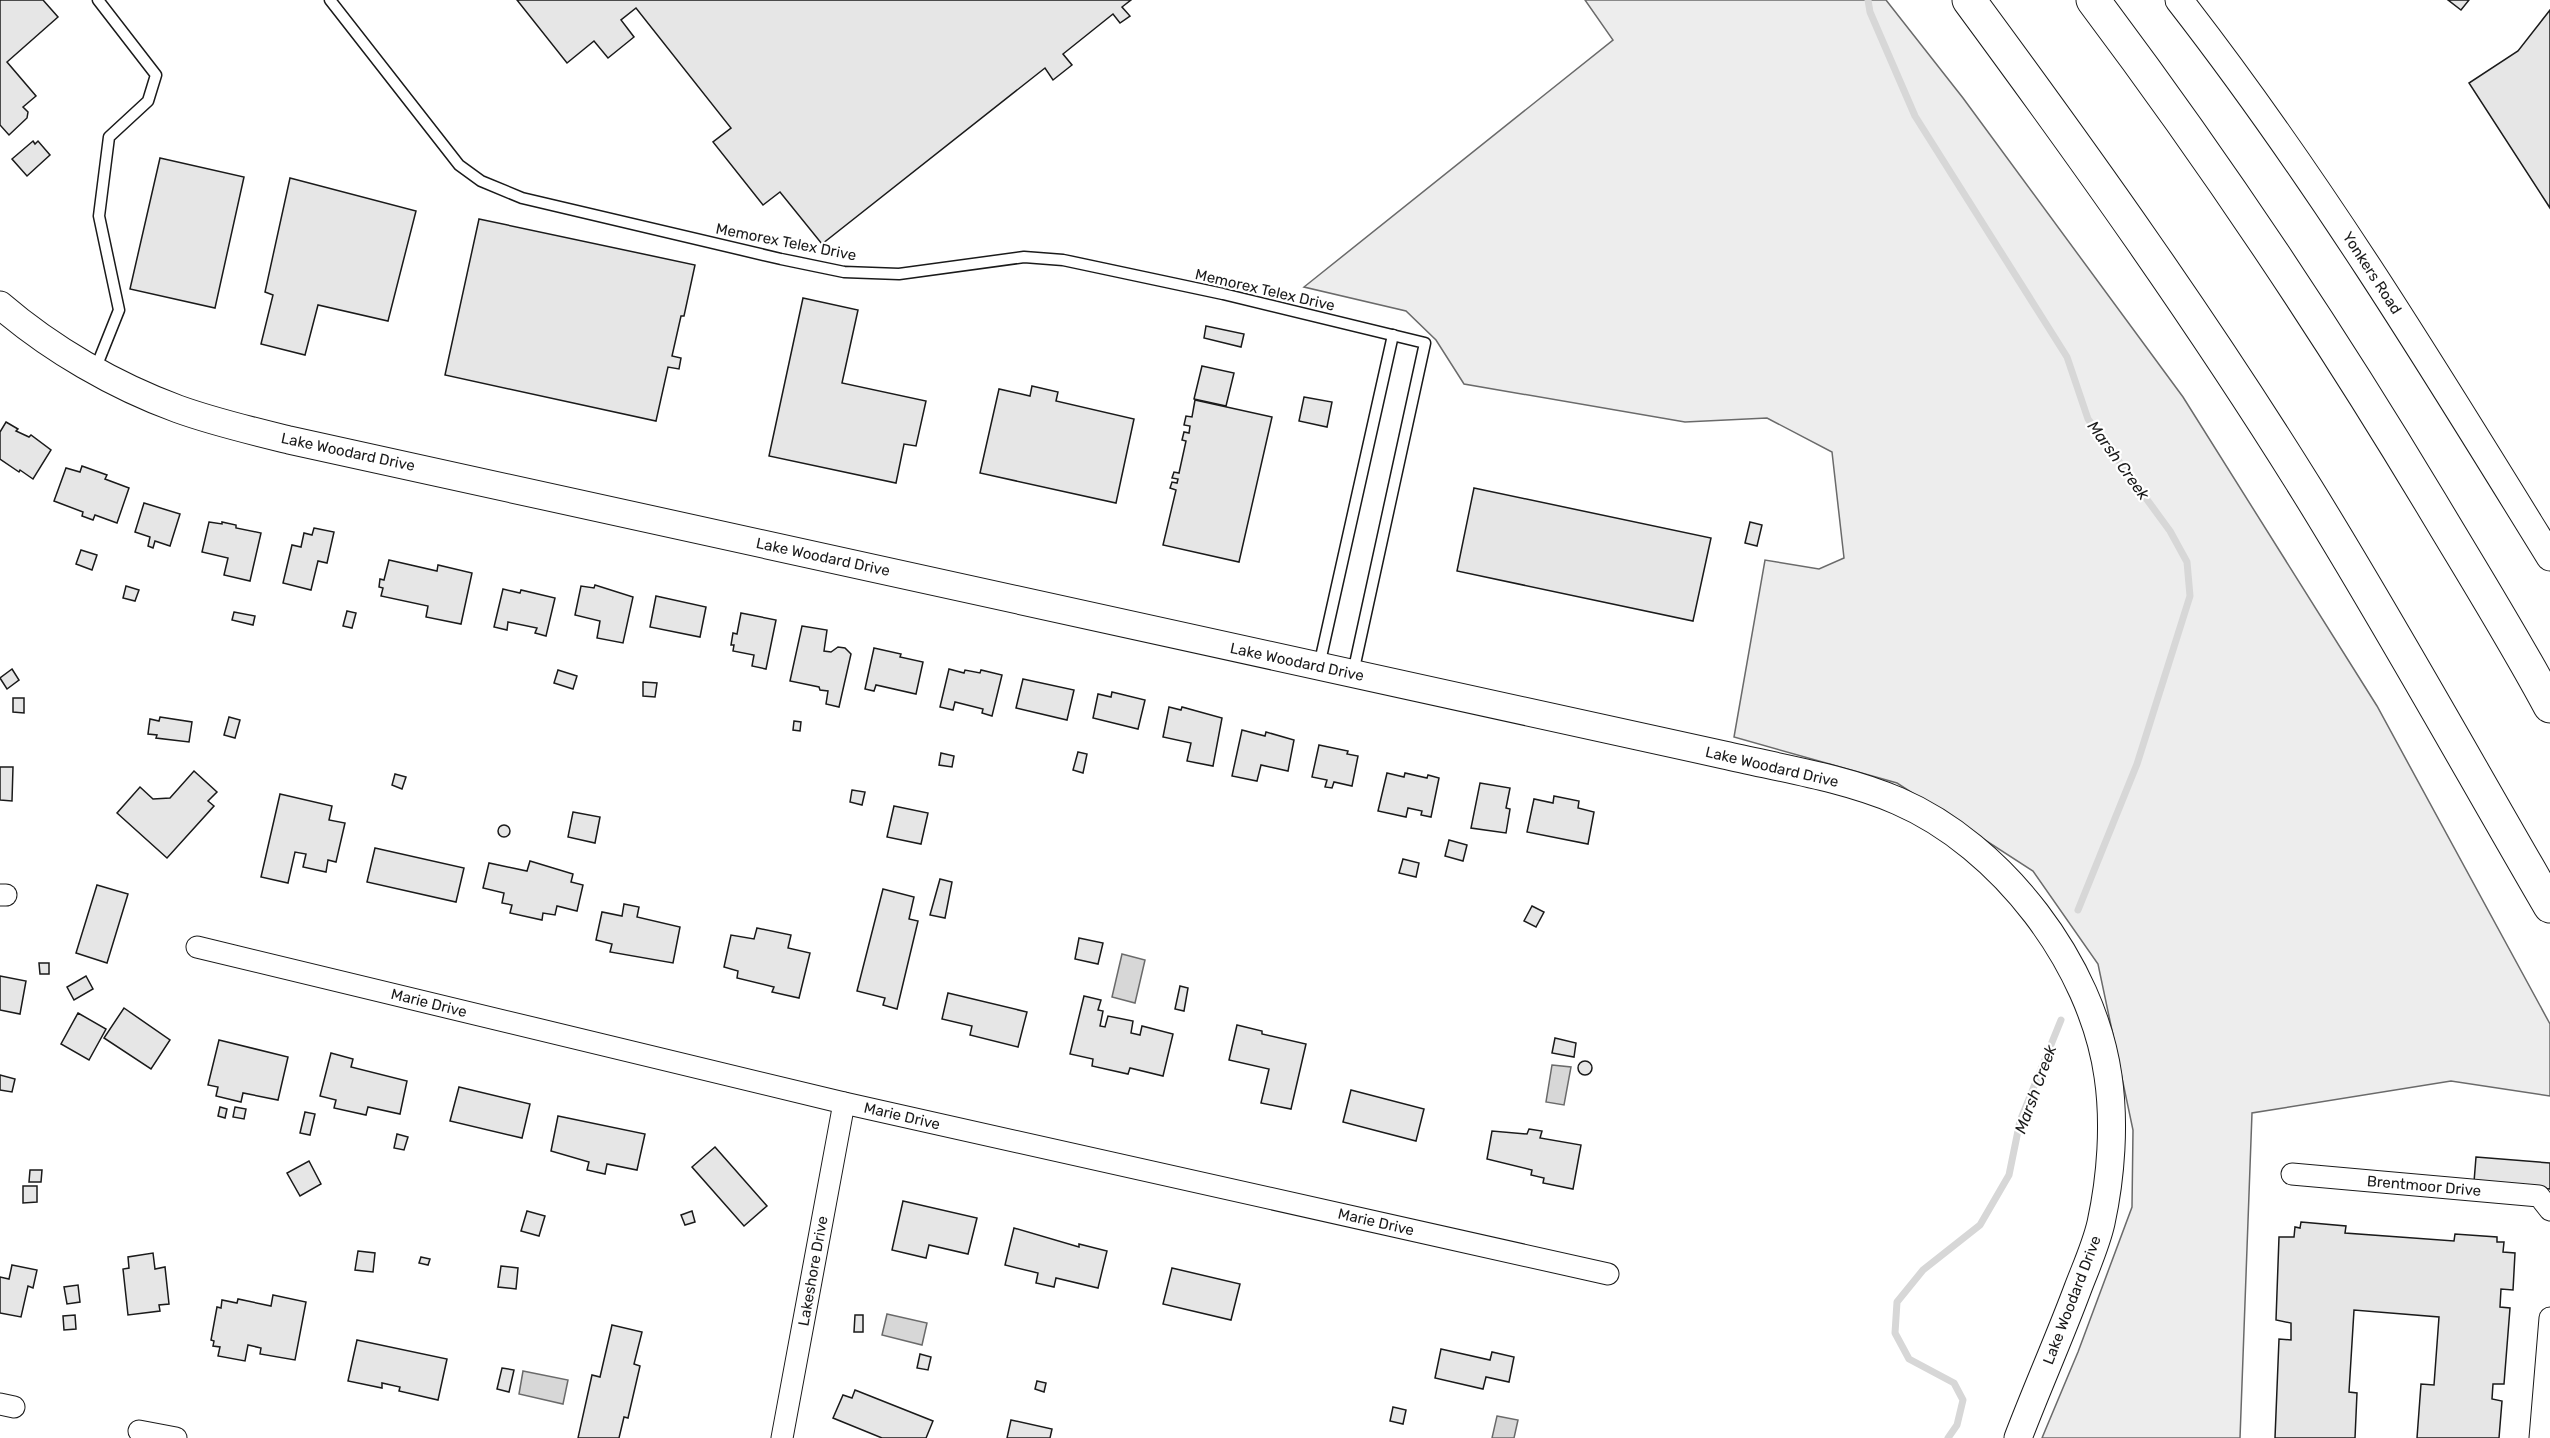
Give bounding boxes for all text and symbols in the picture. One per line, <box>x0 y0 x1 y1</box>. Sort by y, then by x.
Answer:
street label: Memorex Telex Drive <box>714 220 858 264</box>
street label: Yonkers Road <box>2339 228 2405 318</box>
street label: Memorex Telex Drive <box>1193 265 1337 315</box>
water label: Marsh Creek <box>2084 417 2154 504</box>
street label: Lake Woodard Drive <box>279 429 417 475</box>
street label: Lake Woodard Drive <box>754 534 892 580</box>
street label: Lake Woodard Drive <box>1228 639 1366 685</box>
street label: Lake Woodard Drive <box>1704 743 1840 791</box>
street label: Marie Drive <box>389 985 469 1021</box>
water label: Marsh Creek <box>2011 1042 2061 1136</box>
street label: Marie Drive <box>862 1098 942 1134</box>
street label: Brentmoor Drive <box>2366 1172 2482 1200</box>
street label: Marie Drive <box>1336 1204 1416 1240</box>
street label: Lakeshore Drive <box>794 1214 832 1328</box>
street label: Lake Woodard Drive <box>2039 1233 2105 1367</box>

